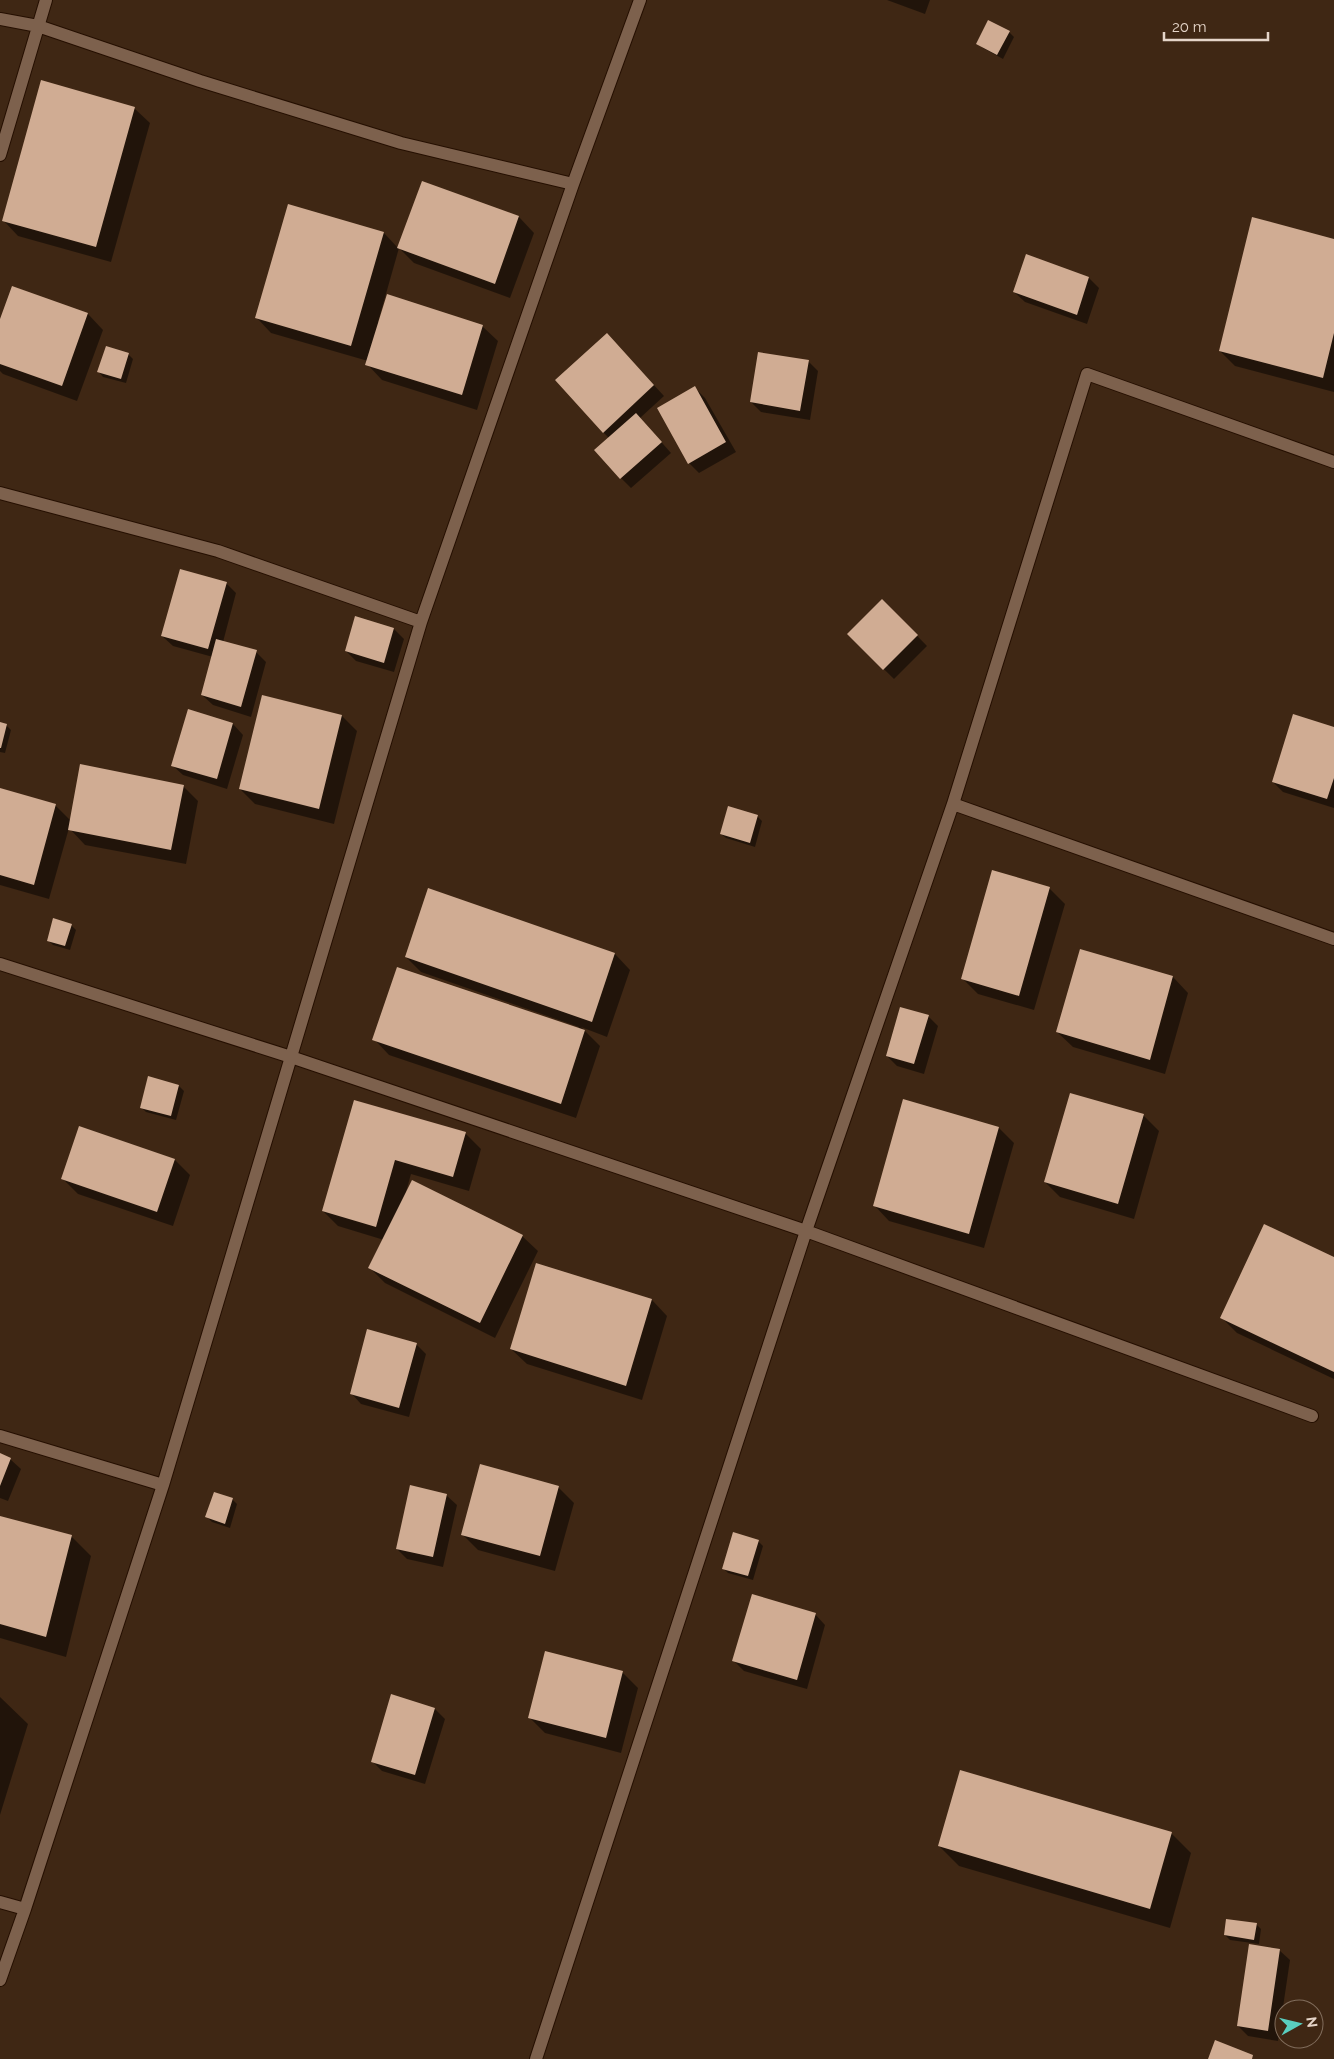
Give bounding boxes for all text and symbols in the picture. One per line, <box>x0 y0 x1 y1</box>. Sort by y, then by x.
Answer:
scale bar <box>1164 10 1268 42</box>
text: 20 m <box>1172 18 1207 36</box>
north arrow <box>1274 1999 1324 2049</box>
text: N <box>1303 2016 1321 2029</box>

